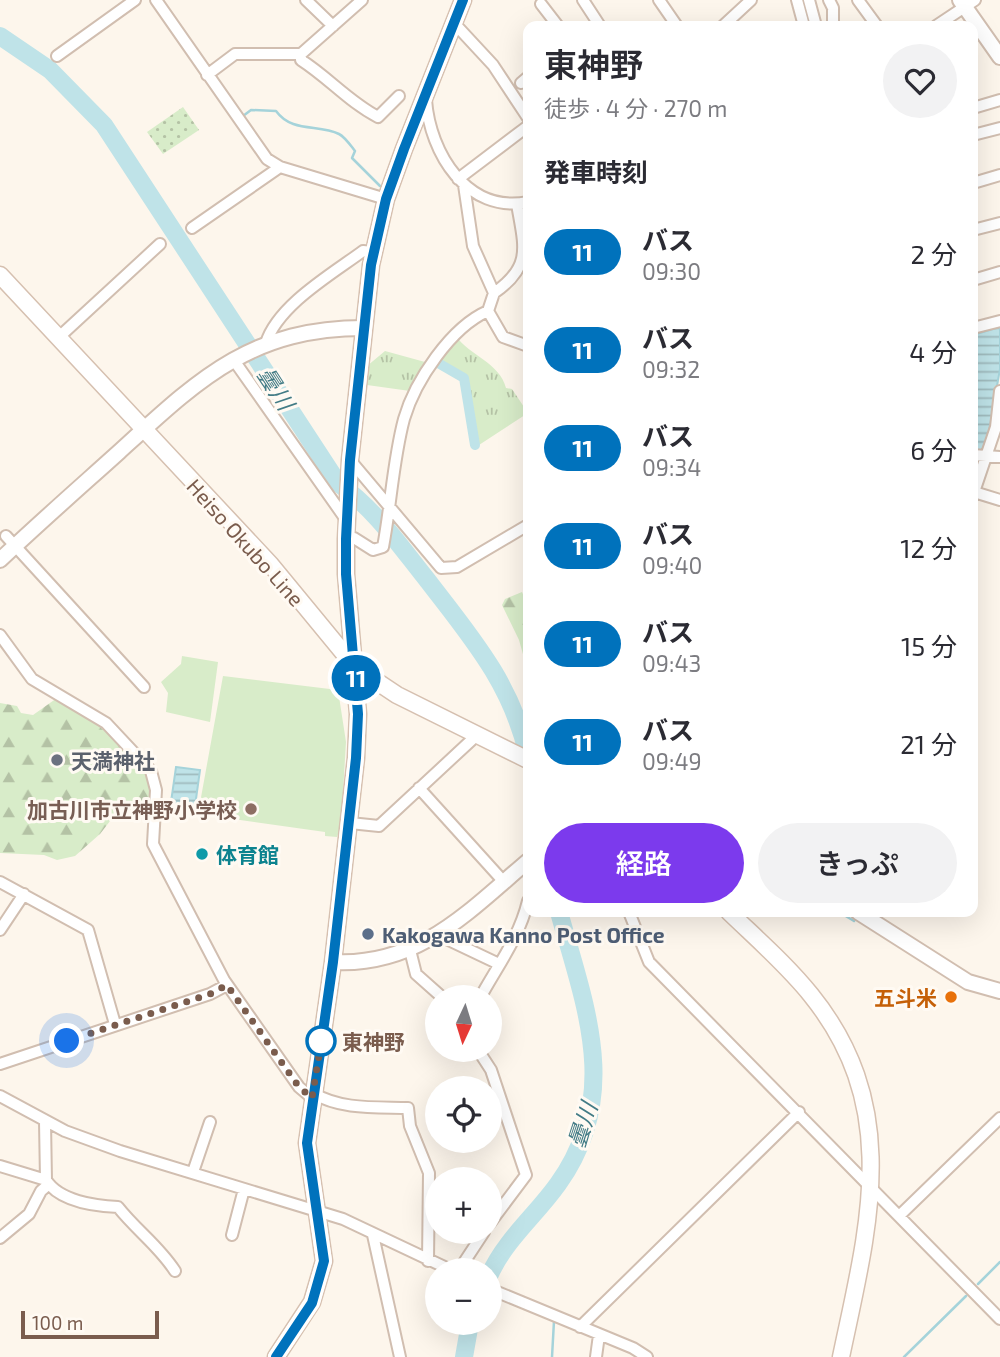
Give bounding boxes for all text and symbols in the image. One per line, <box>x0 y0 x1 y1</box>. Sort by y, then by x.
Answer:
text: 東神野 <box>544 44 643 84</box>
button: heart <box>883 44 957 118</box>
text: 徒歩 · 4 分 · 270 m <box>544 94 728 122</box>
text: 発車時刻 <box>544 156 648 187</box>
text: バス <box>642 224 694 255</box>
text: 11 <box>572 237 593 266</box>
text: 2 分 <box>911 238 957 269</box>
text: 09:30 <box>642 257 701 285</box>
text: バス <box>642 322 694 353</box>
text: 11 <box>572 335 593 364</box>
text: 4 分 <box>909 336 957 367</box>
text: 09:32 <box>642 355 700 383</box>
water label: 曇川 <box>252 361 302 417</box>
text: バス <box>642 420 694 451</box>
text: 11 <box>572 433 593 462</box>
text: 6 分 <box>910 434 957 465</box>
text: 09:34 <box>642 453 701 481</box>
street label: Heiso Okubo Line <box>182 473 310 611</box>
text: バス <box>642 518 694 549</box>
text: 11 <box>572 531 593 560</box>
text: 12 分 <box>900 532 957 563</box>
text: 09:40 <box>642 551 702 579</box>
text: バス <box>642 616 694 647</box>
text: 11 <box>572 629 593 658</box>
text: 15 分 <box>901 630 957 661</box>
text: 09:43 <box>642 649 701 677</box>
line badge: 11 <box>324 655 388 701</box>
text: 11 <box>346 663 366 692</box>
text: バス <box>642 714 694 745</box>
text: 11 <box>572 727 593 756</box>
text: 21 分 <box>900 728 957 759</box>
text: 09:49 <box>642 747 702 775</box>
place label: 天満神社 <box>71 748 155 773</box>
marker: 天満神社 <box>49 752 65 768</box>
place label: 加古川市立神野小学校 <box>27 797 237 822</box>
marker: 加古川市立神野小学校 <box>243 801 259 817</box>
button: 経路 <box>544 823 744 903</box>
button: きっぷ <box>758 823 957 903</box>
place label: 体育館 <box>216 842 279 867</box>
marker: 体育館 <box>194 846 210 862</box>
place label: Kakogawa Kanno Post Office <box>382 922 665 947</box>
marker: Kakogawa Kanno Post Office <box>360 926 376 942</box>
north arrow <box>425 985 502 1062</box>
map controls <box>425 985 502 1335</box>
place label: 五斗米 <box>874 985 937 1010</box>
marker: 五斗米 <box>943 989 959 1005</box>
your location <box>49 1023 84 1058</box>
marker: 東神野 <box>306 1026 336 1056</box>
place label: 東神野 <box>342 1029 405 1054</box>
button: locate <box>425 1076 502 1153</box>
water label: 曇川 <box>562 1096 603 1151</box>
button: + <box>425 1167 502 1244</box>
button: − <box>425 1258 502 1335</box>
scale bar <box>21 1308 159 1340</box>
text: 100 m <box>32 1311 83 1334</box>

